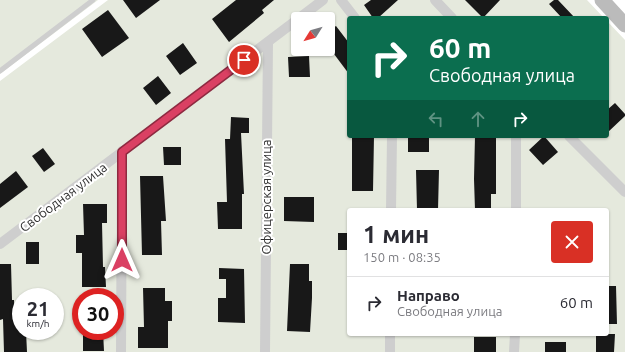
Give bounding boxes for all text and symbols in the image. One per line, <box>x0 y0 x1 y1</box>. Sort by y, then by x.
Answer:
north arrow <box>291 12 335 56</box>
map controls <box>291 12 335 56</box>
icon: right <box>363 32 415 84</box>
text: 60 m <box>429 32 491 63</box>
pin <box>227 43 261 77</box>
icon: arrive <box>233 49 255 71</box>
text: Свободная улица <box>429 65 575 85</box>
icon: left <box>425 108 447 130</box>
icon: ahead <box>467 108 489 130</box>
icon: right <box>509 108 531 130</box>
street label: Офицерская улица <box>259 140 273 254</box>
street label: Свободная улица <box>17 160 109 234</box>
text: 1 мин <box>363 221 429 248</box>
button: close <box>551 221 593 263</box>
position arrow <box>101 239 143 281</box>
text: 150 m · 08:35 <box>363 250 441 264</box>
text: Направо <box>397 287 460 304</box>
speed limit sign: 30 <box>72 288 124 340</box>
icon: right <box>363 292 385 314</box>
text: 60 m <box>560 294 593 311</box>
text: 21 <box>27 297 49 320</box>
text: Свободная улица <box>397 304 502 318</box>
text: km/h <box>26 318 50 329</box>

